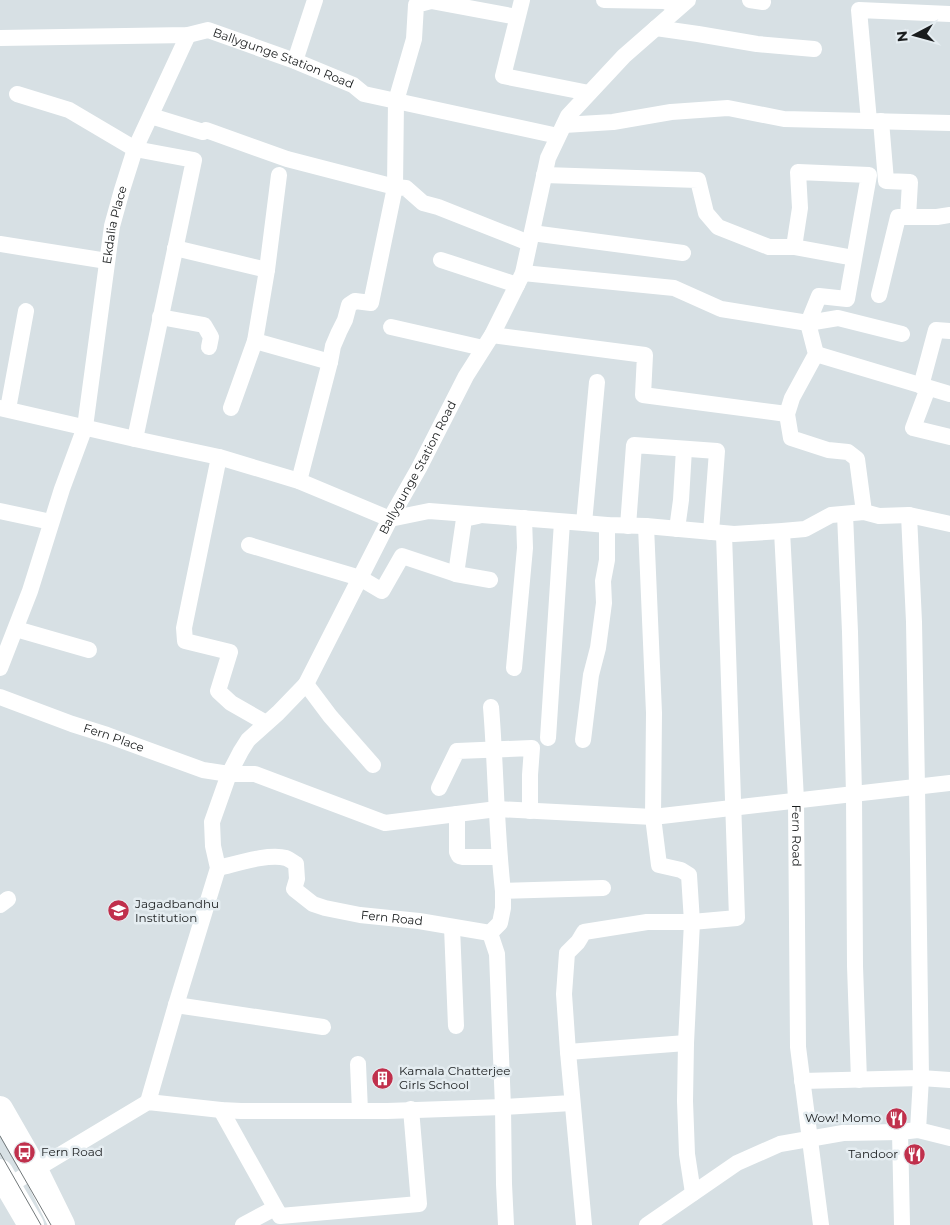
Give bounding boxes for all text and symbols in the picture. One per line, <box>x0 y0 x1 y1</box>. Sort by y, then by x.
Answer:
north arrow <box>890 10 940 60</box>
street label: Ballygunge Station Road <box>211 24 356 91</box>
text: N <box>893 30 912 43</box>
street label: Ekdalia Place <box>99 184 130 265</box>
street label: Ballygunge Station Road <box>375 398 459 537</box>
street label: Fern Place <box>82 720 147 755</box>
street label: Fern Road <box>789 805 805 867</box>
place label: Jagadbandhu Institution <box>134 896 219 925</box>
school or university icon: Jagadbandhu Institution <box>107 899 131 923</box>
street label: Fern Road <box>360 907 423 928</box>
place label: Kamala Chatterjee Girls School <box>399 1063 511 1092</box>
building icon: Kamala Chatterjee Girls School <box>371 1066 395 1090</box>
restaurant icon: Wow! Momo <box>885 1106 909 1130</box>
place label: Wow! Momo <box>805 1110 881 1125</box>
bus stop icon: Fern Road <box>13 1140 37 1164</box>
restaurant icon: Tandoor <box>902 1142 926 1166</box>
place label: Fern Road <box>41 1144 103 1159</box>
place label: Tandoor <box>848 1146 898 1161</box>

